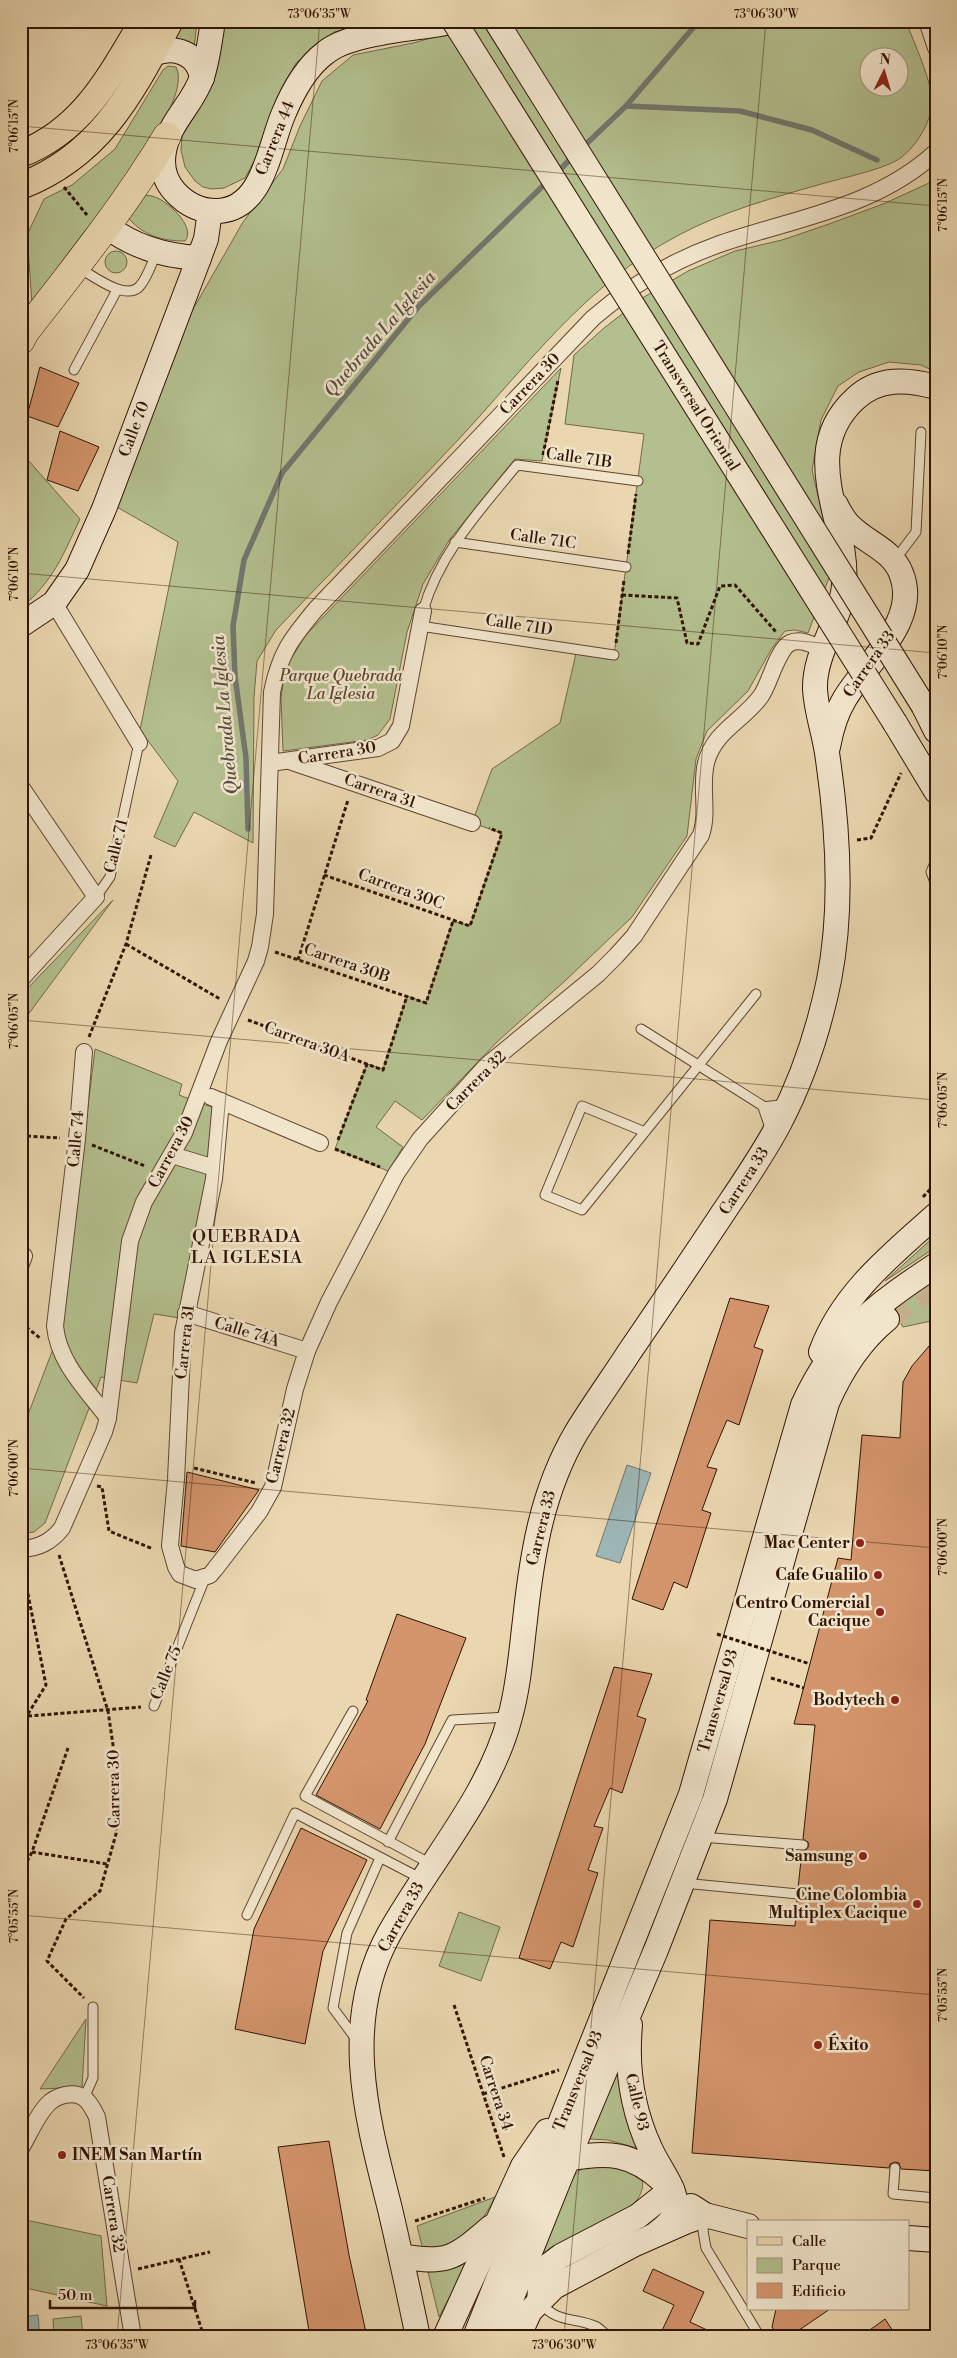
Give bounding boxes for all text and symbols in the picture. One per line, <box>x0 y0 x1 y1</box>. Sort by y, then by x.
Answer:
text: 73°06'35"W <box>287 7 352 22</box>
text: 73°06'30"W <box>733 7 800 22</box>
north arrow <box>860 48 910 98</box>
text: N <box>879 51 891 69</box>
street label: Carrera 44 <box>251 97 299 178</box>
text: 7°06'15"N <box>7 99 22 153</box>
text: 7°06'15"N <box>936 178 951 232</box>
water label: Quebrada La Iglesia <box>319 266 442 402</box>
street label: Transversal Oriental <box>648 337 744 475</box>
street label: Carrera 30 <box>495 349 565 419</box>
street label: Calle 70 <box>114 398 154 460</box>
street label: Calle 71B <box>545 443 613 473</box>
street label: Calle 71C <box>509 524 577 554</box>
text: 7°06'10"N <box>7 547 22 601</box>
street label: Calle 71D <box>484 610 554 640</box>
text: 7°06'10"N <box>936 625 951 679</box>
street label: Carrera 33 <box>839 627 899 701</box>
water label: Quebrada La Iglesia <box>207 634 243 795</box>
park label: Parque Quebrada La Iglesia <box>279 666 403 704</box>
street label: Carrera 30 <box>296 737 378 769</box>
street label: Carrera 31 <box>341 769 419 813</box>
street label: Calle 71 <box>100 817 132 875</box>
street label: Carrera 30C <box>355 864 447 914</box>
street label: Carrera 30B <box>301 939 393 987</box>
text: 7°06'05"N <box>7 993 22 1049</box>
street label: Carrera 30A <box>261 1017 354 1067</box>
street label: Carrera 32 <box>442 1047 510 1115</box>
text: 7°06'05"N <box>936 1072 951 1128</box>
street label: Calle 74 <box>64 1109 88 1168</box>
street label: Carrera 30 <box>144 1112 198 1192</box>
street label: Carrera 33 <box>715 1143 773 1219</box>
district label: QUEBRADA LA IGLESIA <box>191 1225 303 1269</box>
street label: Carrera 31 <box>171 1304 199 1380</box>
street label: Calle 74A <box>212 1313 283 1352</box>
street label: Carrera 32 <box>262 1406 300 1486</box>
text: 7°06'00"N <box>7 1439 22 1497</box>
street label: Carrera 33 <box>522 1488 560 1568</box>
text: 7°06'00"N <box>936 1518 951 1576</box>
place label: Mac Center <box>763 1533 850 1553</box>
marker: Mac Center <box>854 1537 866 1549</box>
place label: Cafe Gualilo <box>775 1565 868 1585</box>
marker: Cafe Gualilo <box>872 1569 884 1581</box>
place label: Centro Comercial Cacique <box>735 1593 871 1631</box>
marker: Centro Comercial Cacique <box>874 1606 886 1618</box>
street label: Calle 75 <box>146 1643 186 1703</box>
street label: Transversal 93 <box>694 1647 742 1755</box>
place label: Bodytech <box>813 1690 885 1710</box>
marker: Bodytech <box>889 1694 901 1706</box>
street label: Carrera 30 <box>103 1749 125 1829</box>
place label: Samsung <box>785 1846 854 1866</box>
marker: Samsung <box>857 1850 869 1862</box>
street label: Carrera 33 <box>374 1878 429 1956</box>
place label: Cine Colombia Multiplex Cacique <box>768 1885 907 1923</box>
text: 7°05'55"N <box>7 1889 22 1943</box>
marker: Cine Colombia Multiplex Cacique <box>911 1898 923 1910</box>
text: 7°05'55"N <box>936 1968 951 2022</box>
street label: Transversal 93 <box>549 2028 607 2134</box>
place label: Éxito <box>828 2033 869 2055</box>
marker: Éxito <box>812 2039 824 2051</box>
street label: Carrera 34 <box>474 2053 518 2134</box>
street label: Calle 93 <box>621 2071 653 2133</box>
place label: INEM San Martín <box>72 2145 202 2165</box>
marker: INEM San Martín <box>56 2149 68 2161</box>
street label: Carrera 32 <box>97 2174 129 2254</box>
legend <box>747 2220 910 2310</box>
text: Calle <box>792 2232 826 2251</box>
text: Parque <box>792 2256 841 2275</box>
scale bar <box>50 2278 195 2310</box>
text: Edificio <box>792 2282 846 2301</box>
text: 50 m <box>58 2286 92 2305</box>
text: 73°06'35"W <box>85 2338 150 2353</box>
text: 73°06'30"W <box>531 2338 598 2353</box>

